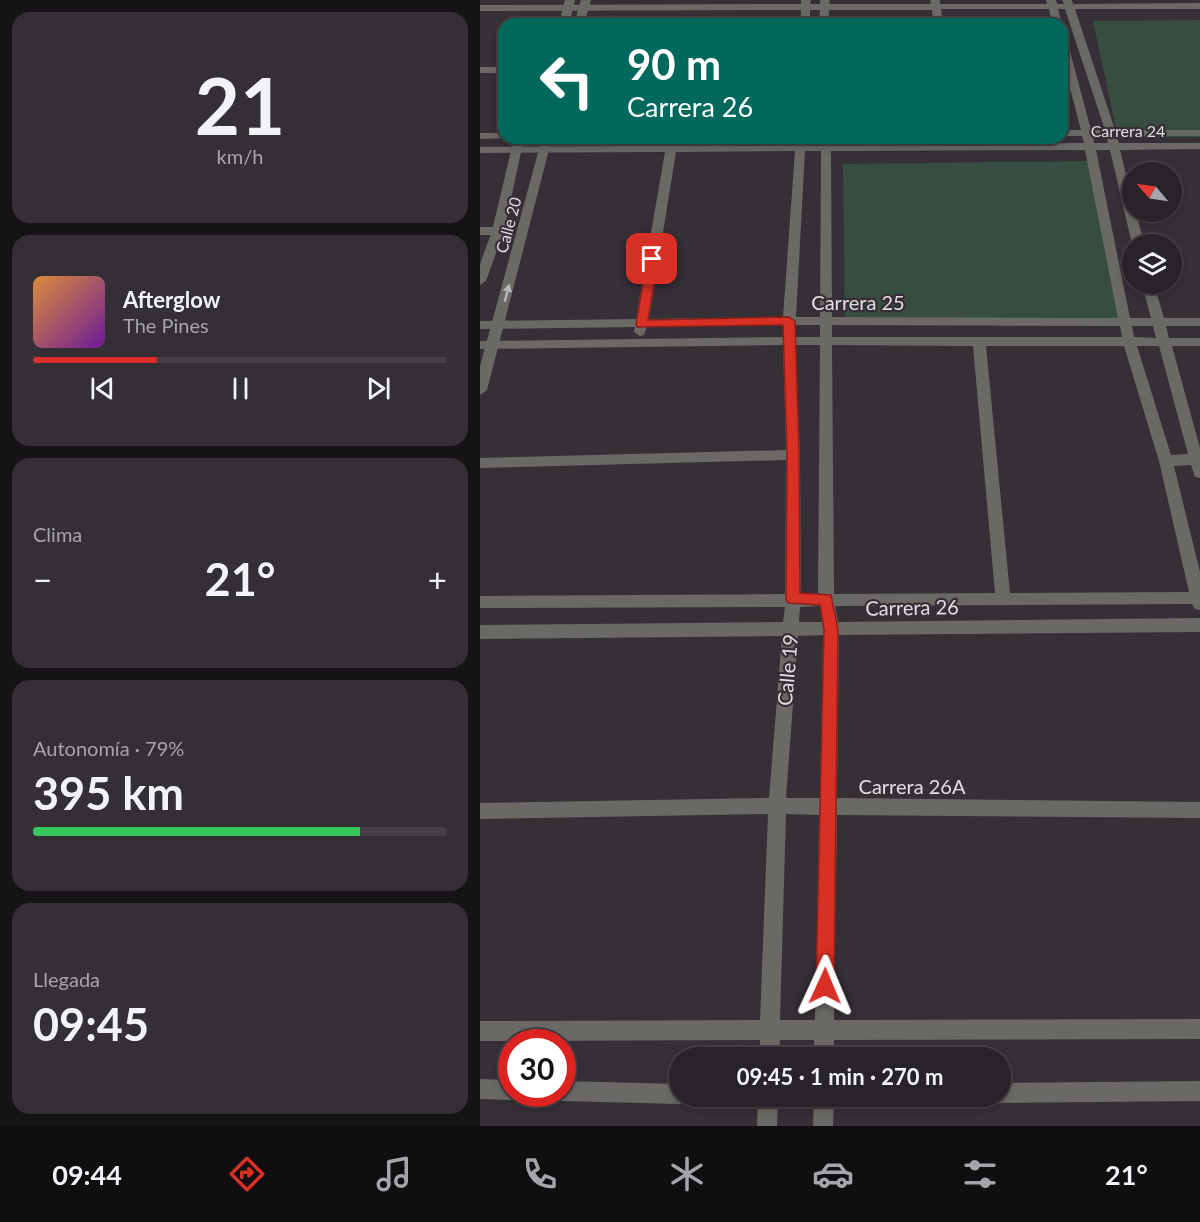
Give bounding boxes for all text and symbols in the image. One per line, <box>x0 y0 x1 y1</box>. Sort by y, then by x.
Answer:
text: 90 m <box>627 39 721 89</box>
icon: left <box>528 42 606 120</box>
text: 21 <box>195 58 285 152</box>
text: Carrera 26 <box>627 90 753 123</box>
street label: Carrera 24 <box>1091 121 1165 140</box>
text: km/h <box>217 144 263 168</box>
north arrow <box>1122 162 1182 222</box>
map controls <box>1122 162 1182 294</box>
street label: Calle 20 <box>491 195 525 255</box>
pin <box>626 233 677 284</box>
button: layers <box>1122 234 1182 294</box>
icon: arrive <box>635 242 668 275</box>
one-way arrow <box>503 284 512 302</box>
text: Afterglow <box>123 286 220 313</box>
street label: Carrera 25 <box>811 290 905 314</box>
text: The Pines <box>123 313 209 337</box>
icon: previous <box>86 372 119 405</box>
icon: pause <box>224 372 257 405</box>
icon: next <box>362 372 395 405</box>
text: Clima <box>33 522 82 546</box>
text: 21° <box>205 552 275 606</box>
text: − <box>33 559 52 599</box>
text: + <box>428 559 447 599</box>
street label: Carrera 26 <box>865 594 959 620</box>
street label: Calle 19 <box>772 633 802 707</box>
text: Autonomía · 79% <box>33 736 184 760</box>
text: 395 km <box>33 766 184 820</box>
street label: Carrera 26A <box>859 774 966 798</box>
position arrow <box>793 954 857 1018</box>
text: Llegada <box>33 967 100 991</box>
text: 09:45 <box>33 997 149 1051</box>
speed limit sign: 30 <box>498 1029 576 1107</box>
text: 09:45 · 1 min · 270 m <box>737 1063 943 1090</box>
icon: directions <box>226 1153 268 1195</box>
icon: music <box>373 1153 415 1195</box>
icon: phone <box>519 1153 561 1195</box>
icon: climate <box>666 1153 708 1195</box>
icon: car <box>812 1153 854 1195</box>
icon: filters <box>959 1153 1001 1195</box>
text: 09:44 <box>52 1158 122 1191</box>
text: 21° <box>1105 1158 1148 1191</box>

